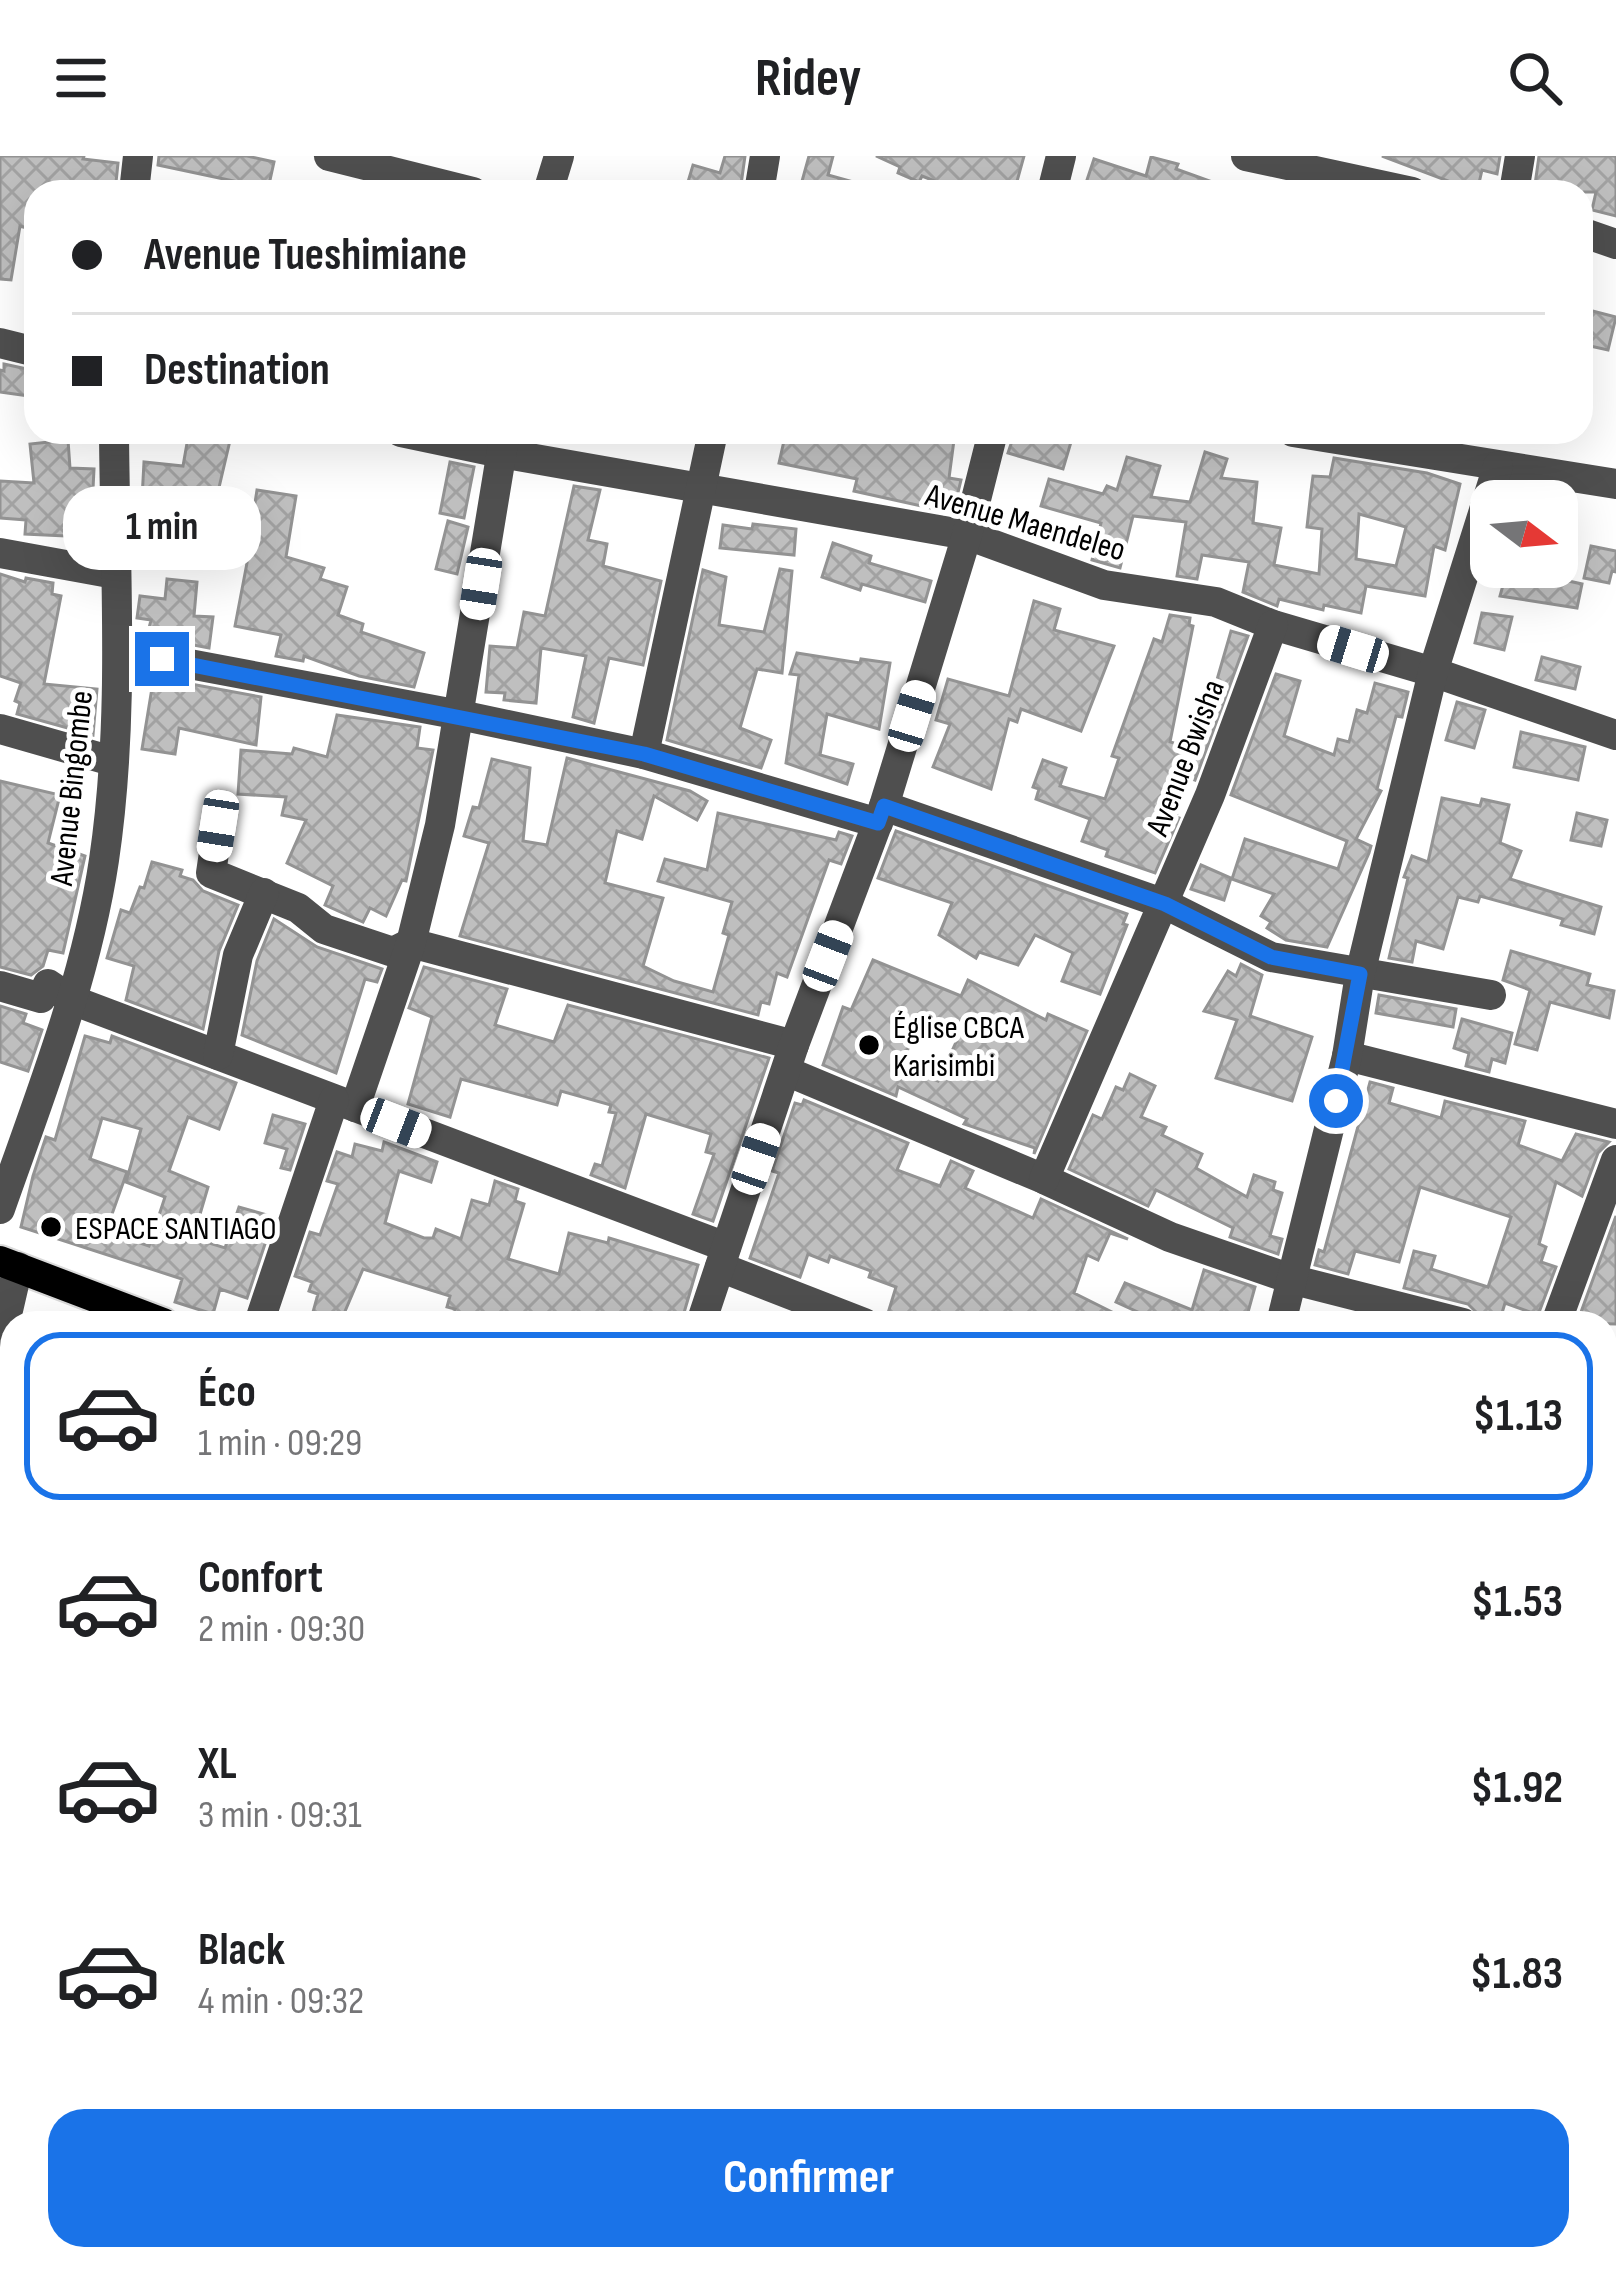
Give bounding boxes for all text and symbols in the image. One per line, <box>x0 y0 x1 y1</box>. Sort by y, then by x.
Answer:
icon: menu <box>48 45 114 111</box>
icon: search <box>1502 45 1568 111</box>
text: Ridey <box>755 46 861 111</box>
text: Avenue Tueshimiane <box>144 228 467 283</box>
text: Destination <box>144 343 330 398</box>
street label: Avenue Maendeleo <box>920 475 1130 571</box>
north arrow <box>1470 480 1578 588</box>
map controls <box>1470 480 1578 588</box>
callout: 1 min <box>63 485 261 569</box>
text: 1 min <box>126 504 198 551</box>
car <box>458 546 504 622</box>
car <box>1313 621 1393 677</box>
route end <box>135 632 189 686</box>
street label: Avenue Bwisha <box>1137 674 1234 842</box>
car <box>884 676 940 756</box>
street label: Avenue Bingombe <box>42 689 102 889</box>
car <box>195 788 241 864</box>
car <box>798 916 858 996</box>
place label: Église CBCA Karisimbi <box>893 1008 1025 1086</box>
marker: Église CBCA Karisimbi <box>856 1032 882 1058</box>
route start <box>1309 1074 1363 1128</box>
car <box>356 1093 436 1153</box>
car <box>727 1119 785 1199</box>
place label: ESPACE SANTIAGO <box>75 1209 276 1249</box>
marker: ESPACE SANTIAGO <box>38 1214 64 1240</box>
icon: car <box>54 1362 162 1470</box>
text: Éco <box>198 1365 256 1420</box>
text: $1.13 <box>1473 1389 1563 1444</box>
text: 1 min · 09:29 <box>198 1420 362 1467</box>
icon: car <box>54 1548 162 1656</box>
text: Confort <box>198 1551 323 1606</box>
text: $1.53 <box>1471 1575 1563 1630</box>
text: 2 min · 09:30 <box>198 1606 365 1653</box>
icon: car <box>54 1734 162 1842</box>
text: XL <box>198 1737 237 1792</box>
text: $1.92 <box>1471 1761 1563 1816</box>
text: 3 min · 09:31 <box>198 1792 362 1839</box>
icon: car <box>54 1920 162 2028</box>
text: Black <box>198 1923 285 1978</box>
text: $1.83 <box>1470 1947 1563 2002</box>
text: 4 min · 09:32 <box>198 1978 364 2025</box>
button: Confirmer <box>48 2109 1569 2247</box>

